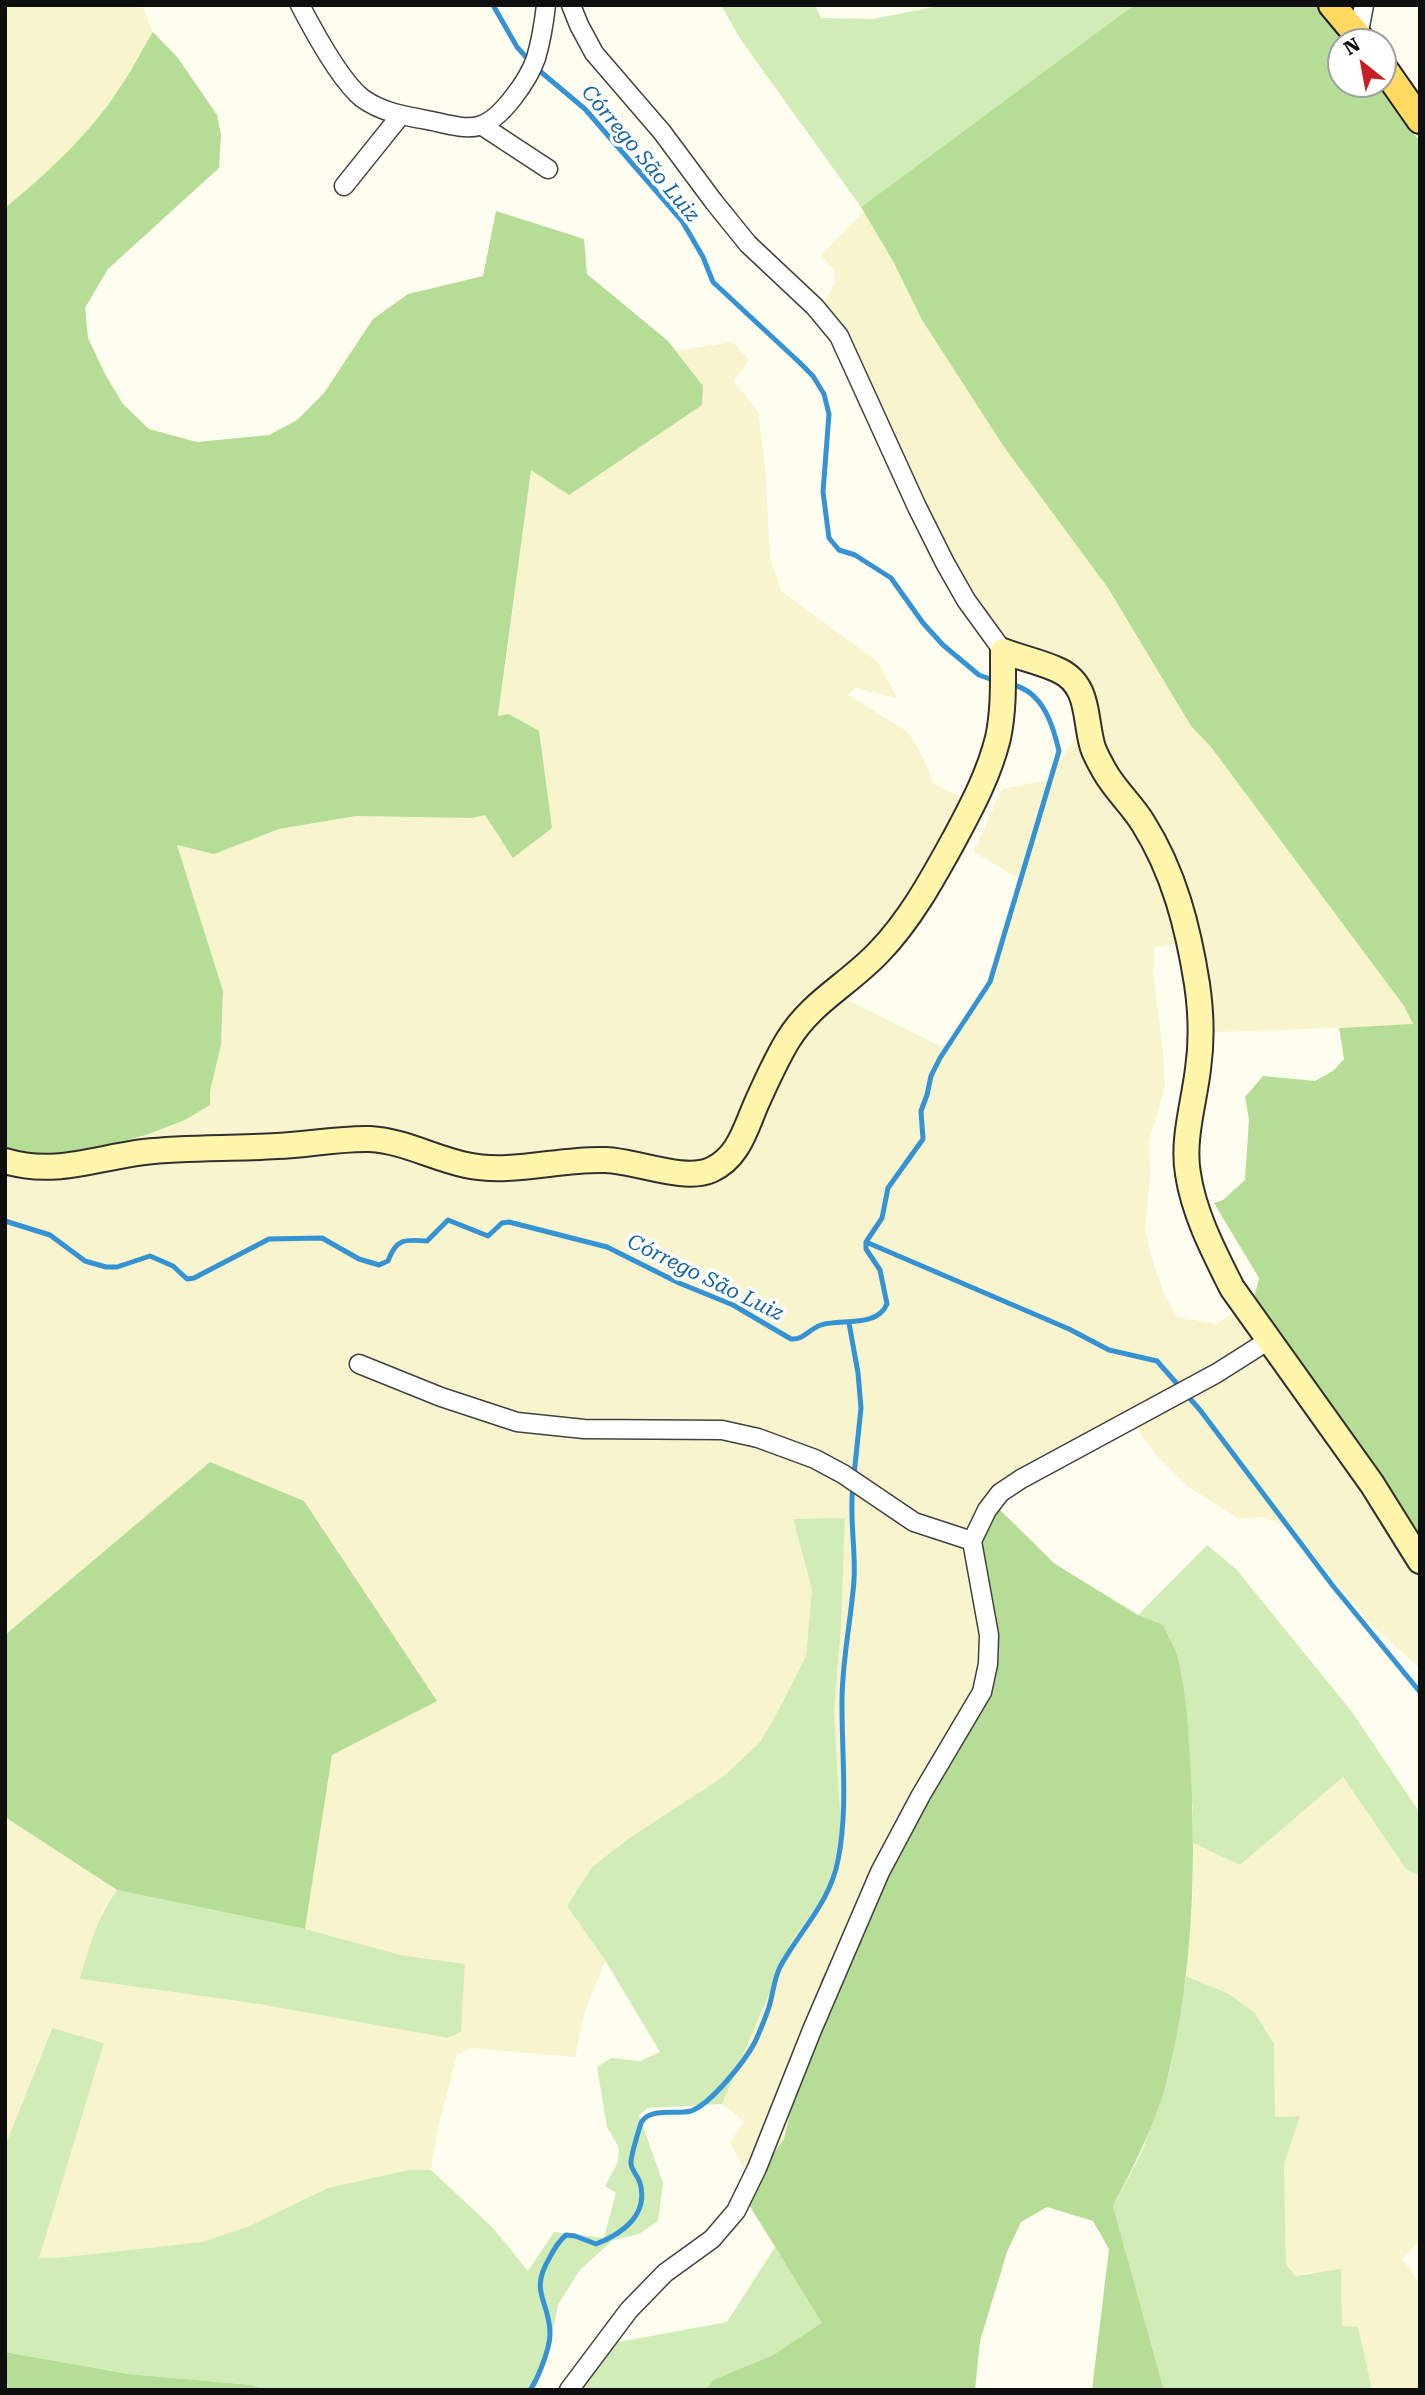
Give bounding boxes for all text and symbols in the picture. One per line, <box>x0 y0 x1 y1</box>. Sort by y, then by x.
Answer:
north arrow <box>1327 28 1397 98</box>
text: N <box>1340 33 1364 60</box>
water label: Córrego São Luiz <box>576 81 704 227</box>
water label: Córrego São Luiz <box>623 1229 787 1327</box>

